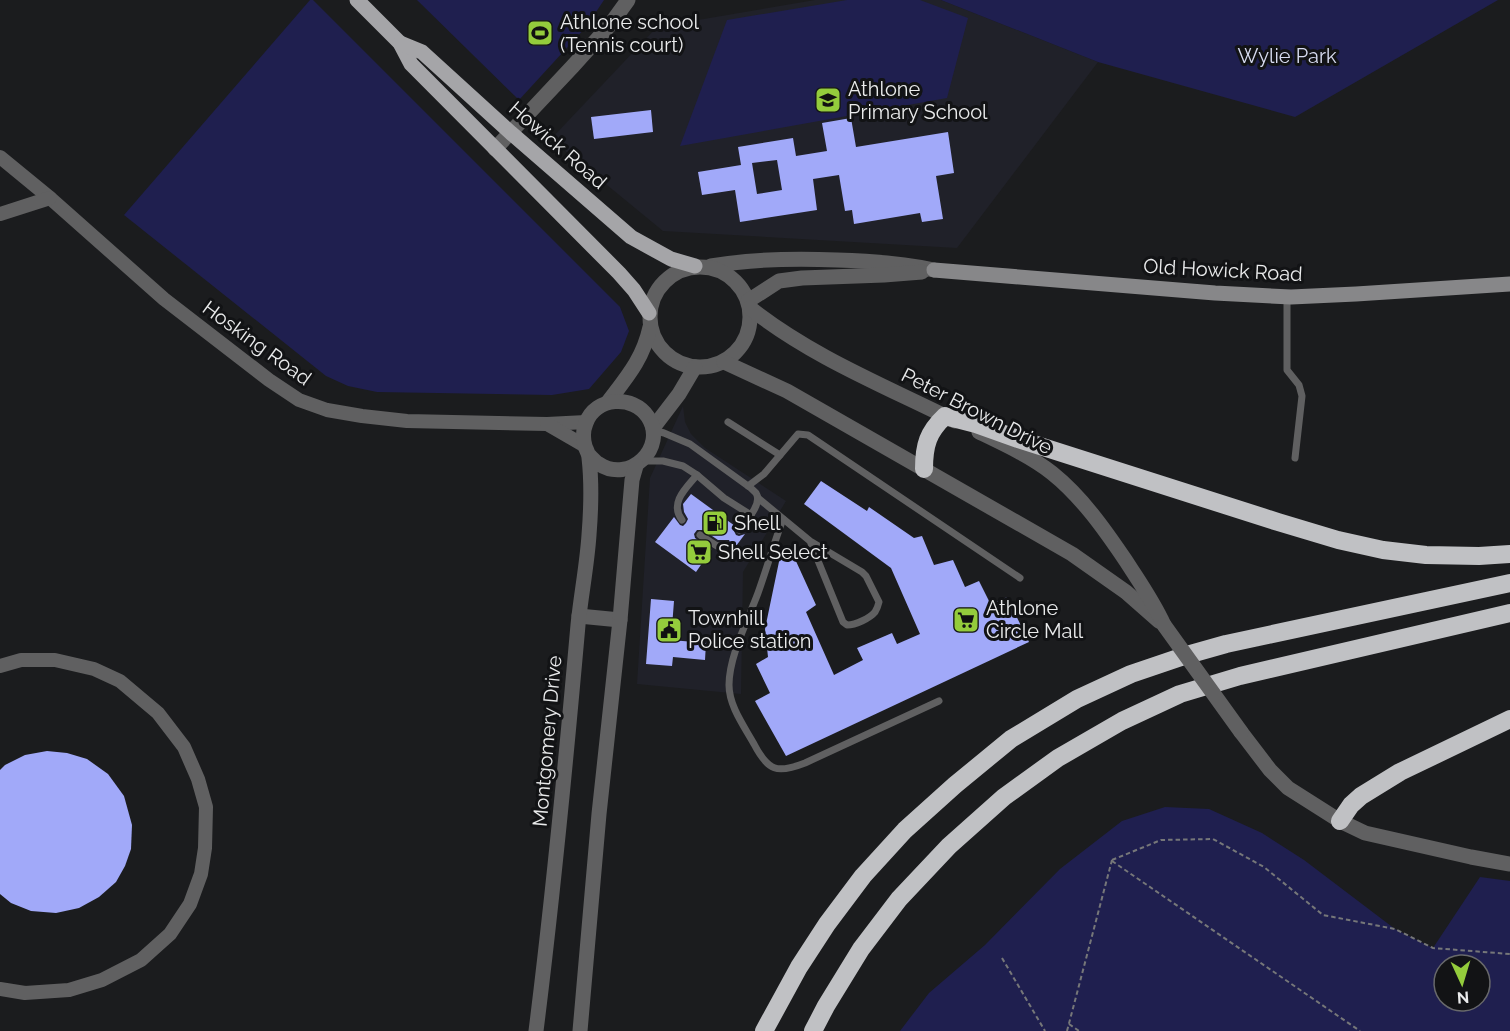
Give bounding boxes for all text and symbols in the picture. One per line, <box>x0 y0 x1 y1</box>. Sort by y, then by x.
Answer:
place label: Athlone school (Tennis court) <box>560 10 699 57</box>
sports icon: Athlone school (Tennis court) <box>525 18 555 48</box>
park label: Wylie Park <box>1237 44 1337 68</box>
place label: Athlone Primary School <box>848 77 988 124</box>
school or university icon: Athlone Primary School <box>813 85 843 115</box>
street label: Howick Road <box>504 96 612 194</box>
street label: Old Howick Road <box>1143 254 1303 286</box>
street label: Hosking Road <box>198 296 316 390</box>
street label: Peter Brown Drive <box>898 363 1057 460</box>
fuel station icon: Shell <box>700 508 730 538</box>
place label: Shell <box>734 511 781 535</box>
supermarket icon: Shell Select <box>684 537 714 567</box>
place label: Shell Select <box>718 540 828 564</box>
place label: Athlone Circle Mall <box>986 596 1084 643</box>
supermarket icon: Athlone Circle Mall <box>951 605 981 635</box>
place label: Townhill Police station <box>688 606 811 653</box>
public building icon: Townhill Police station <box>654 615 684 645</box>
street label: Montgomery Drive <box>528 654 566 828</box>
north arrow <box>1432 953 1492 1013</box>
text: N <box>1456 988 1470 1007</box>

